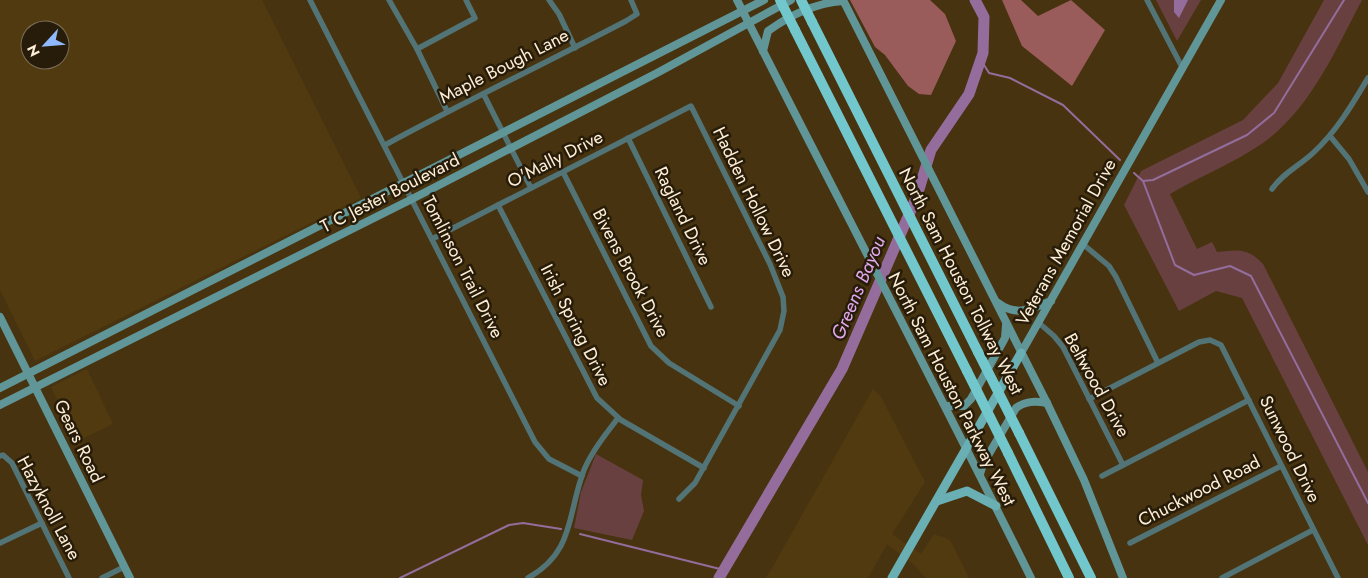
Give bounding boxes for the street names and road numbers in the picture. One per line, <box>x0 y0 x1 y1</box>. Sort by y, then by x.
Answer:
street label: Maple Bough Lane <box>435 22 573 110</box>
street label: Hadden Hollow Drive <box>706 122 802 282</box>
street label: O'Mally Drive <box>503 124 607 194</box>
street label: T C Jester Boulevard <box>316 147 464 239</box>
street label: Veterans Memorial Drive <box>1009 154 1123 330</box>
street label: Ragland Drive <box>648 162 718 270</box>
street label: North Sam Houston Tollway West <box>892 163 1030 400</box>
street label: Tomlinson Trail Drive <box>416 191 510 343</box>
street label: Bivens Brook Drive <box>586 204 676 342</box>
street label: Irish Spring Drive <box>534 260 618 390</box>
street label: North Sam Houston Parkway West <box>882 268 1023 511</box>
street label: Beltwood Drive <box>1058 328 1136 442</box>
street label: Sunwood Drive <box>1253 391 1327 507</box>
street label: Gears Road <box>48 395 110 487</box>
street label: Chuckwood Road <box>1133 449 1265 533</box>
street label: Hazyknoll Lane <box>11 451 87 565</box>

